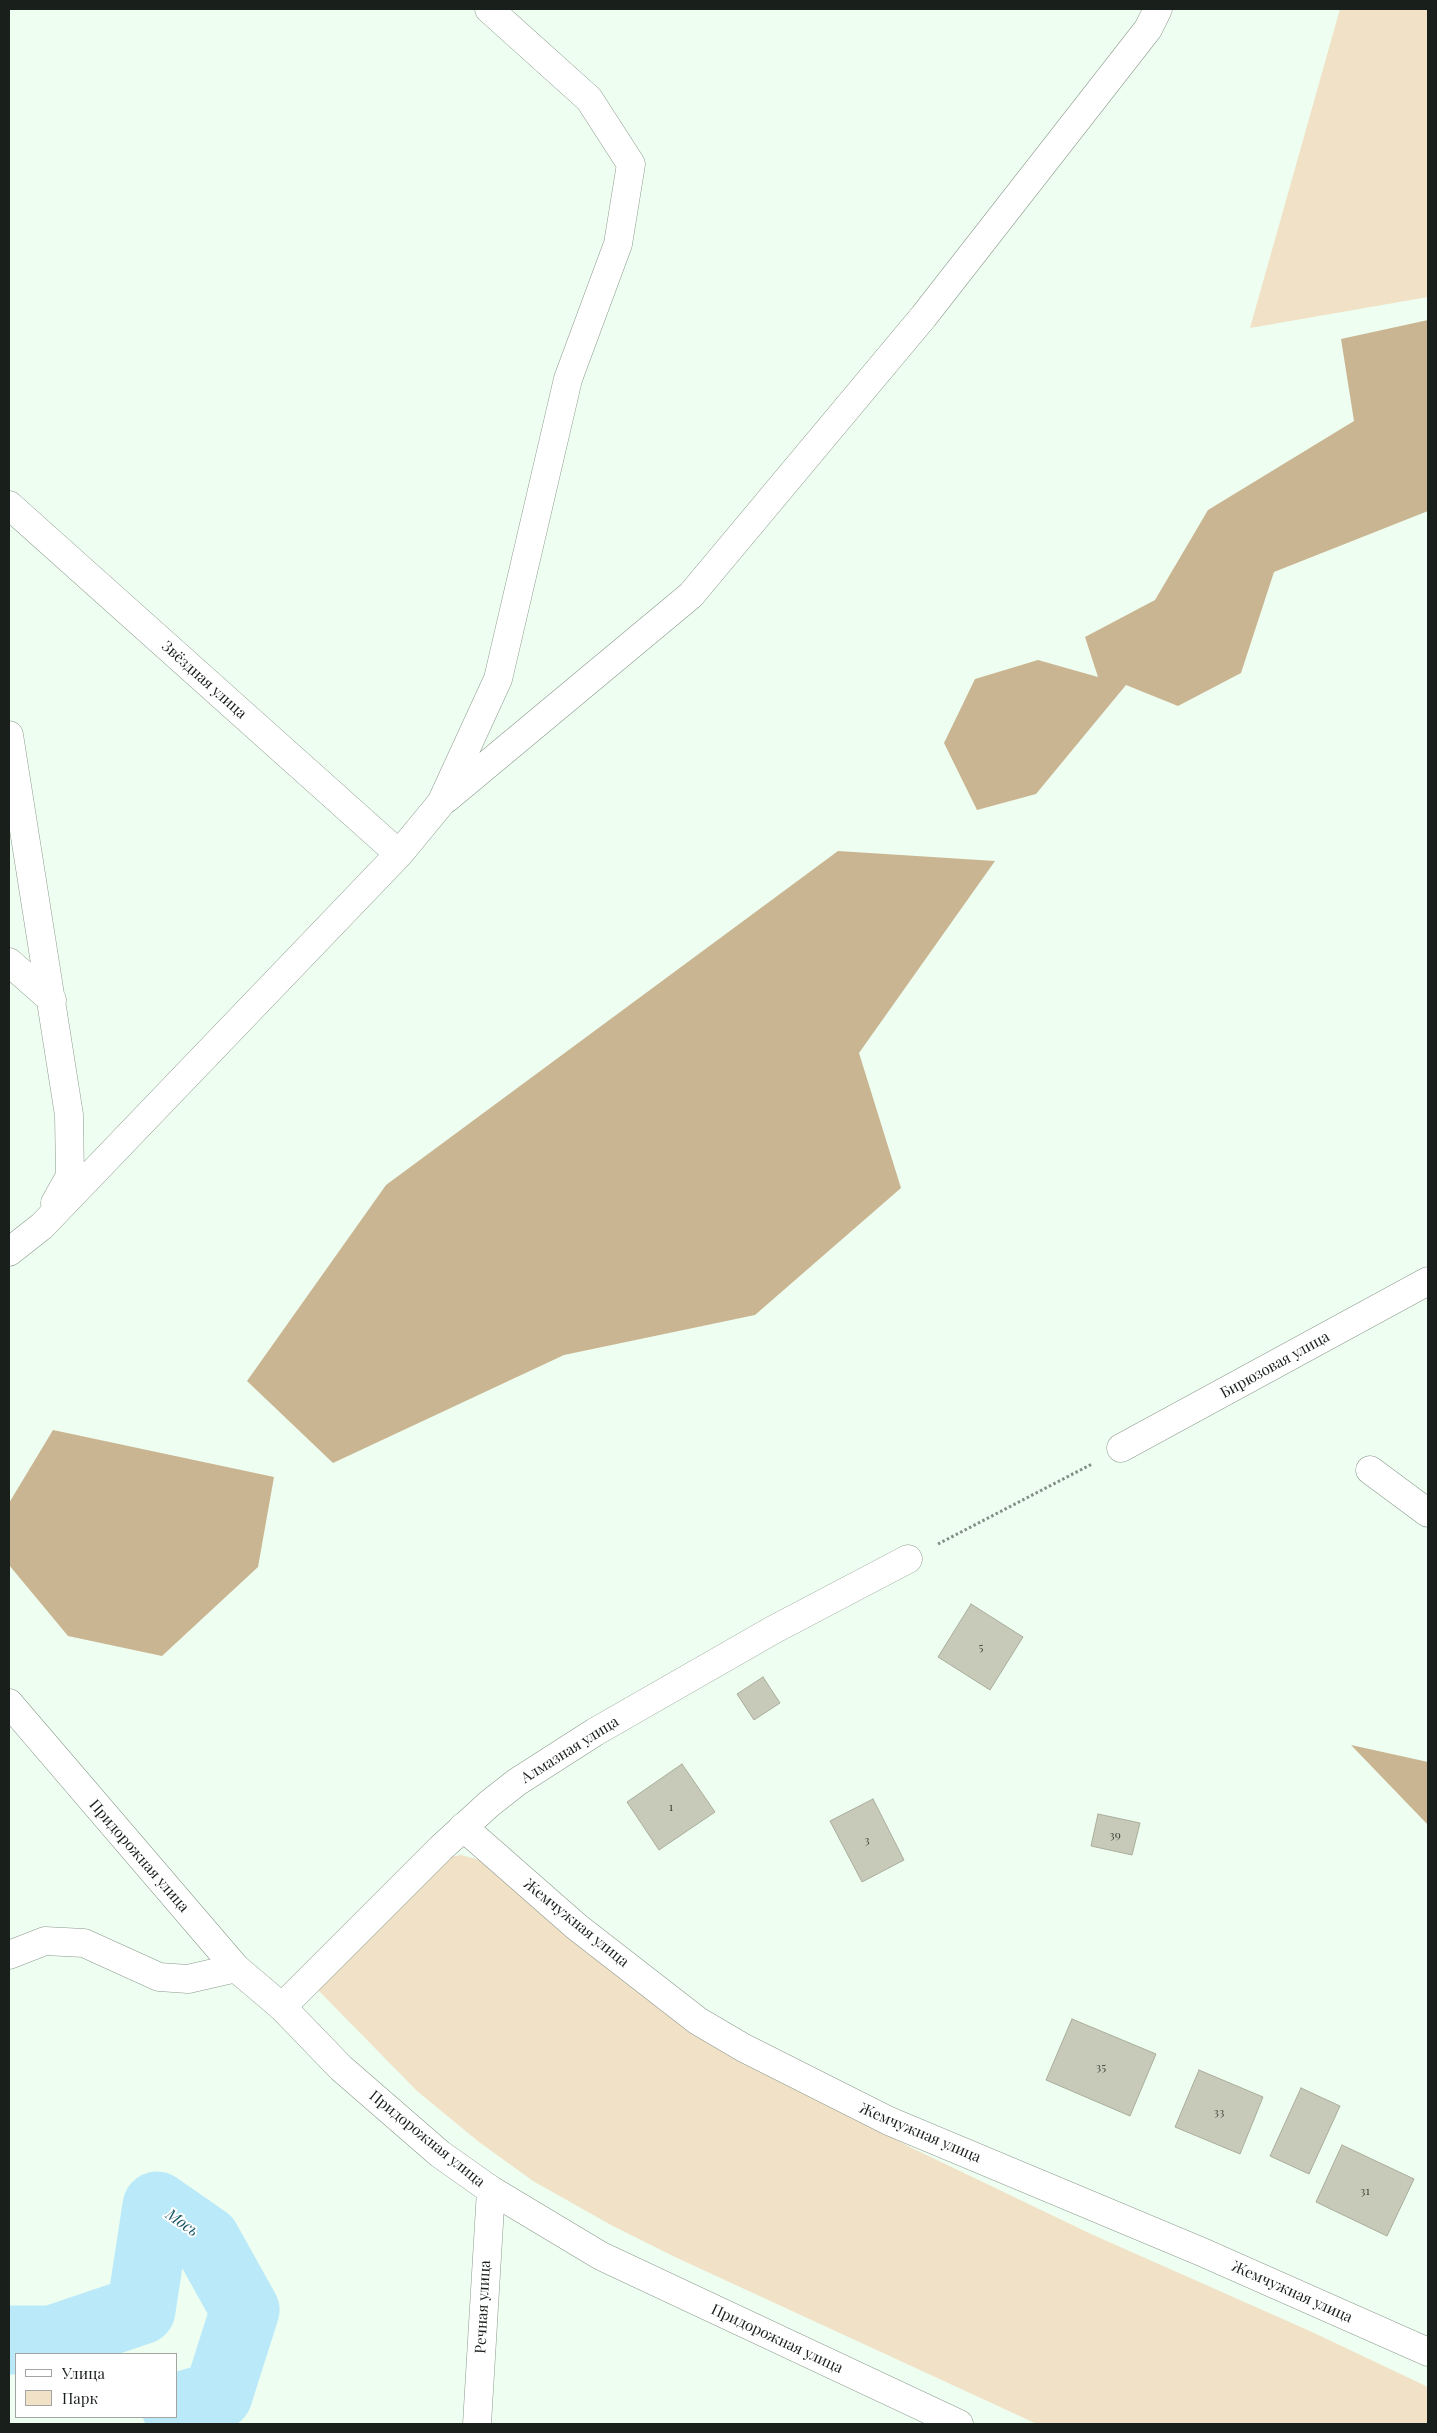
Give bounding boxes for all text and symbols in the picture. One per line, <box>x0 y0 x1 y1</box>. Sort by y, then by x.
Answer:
street label: Звёздная улица <box>158 637 250 723</box>
street label: Бирюзовая улица <box>1217 1328 1333 1402</box>
house number: 5 <box>979 1640 983 1654</box>
street label: Алмазная улица <box>518 1713 622 1787</box>
street label: Придорожная улица <box>85 1796 193 1916</box>
house number: 1 <box>669 1800 673 1814</box>
house number: 39 <box>1109 1828 1121 1842</box>
house number: 3 <box>864 1833 870 1847</box>
street label: Жемчужная улица <box>520 1875 632 1971</box>
house number: 35 <box>1096 2060 1106 2074</box>
street label: Придорожная улица <box>366 2087 488 2191</box>
street label: Жемчужная улица <box>856 2099 984 2167</box>
house number: 33 <box>1214 2105 1224 2119</box>
house number: 31 <box>1360 2184 1370 2198</box>
water label: Мось <box>162 2205 202 2241</box>
street label: Жемчужная улица <box>1229 2257 1355 2327</box>
street label: Речная улица <box>472 2260 494 2354</box>
street label: Придорожная улица <box>708 2301 846 2377</box>
legend <box>15 2353 178 2418</box>
text: Улица <box>62 2363 105 2383</box>
text: Парк <box>62 2388 98 2408</box>

